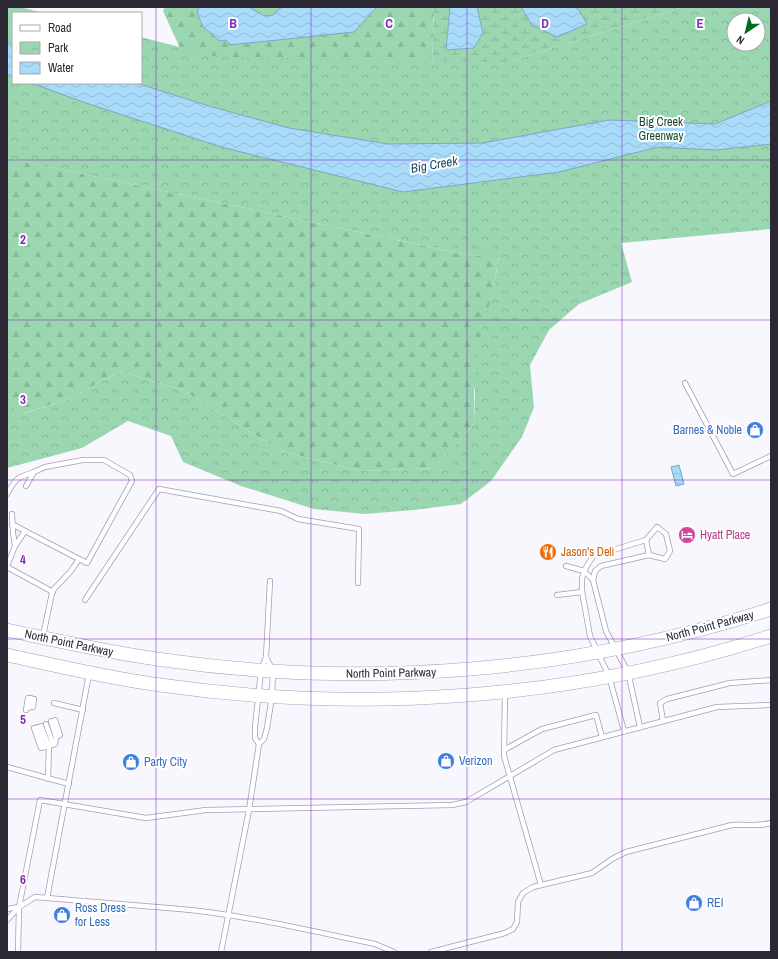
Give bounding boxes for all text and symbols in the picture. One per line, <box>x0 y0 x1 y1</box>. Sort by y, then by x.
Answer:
legend <box>12 12 142 84</box>
north arrow <box>726 12 766 52</box>
text: B <box>229 15 237 32</box>
text: C <box>385 15 393 32</box>
text: D <box>541 15 549 32</box>
text: E <box>696 15 704 32</box>
text: Road <box>48 20 72 36</box>
text: N <box>734 33 747 48</box>
text: Park <box>48 40 68 56</box>
text: Water <box>48 60 75 76</box>
park label: Big Creek Greenway <box>639 114 683 144</box>
water label: Big Creek <box>409 152 460 177</box>
text: 2 <box>20 231 26 248</box>
text: 3 <box>20 391 26 408</box>
shop icon: Barnes & Noble <box>745 420 765 440</box>
place label: Barnes & Noble <box>673 422 742 438</box>
hotel icon: Hyatt Place <box>677 525 697 545</box>
place label: Hyatt Place <box>700 527 750 543</box>
restaurant icon: Jason's Deli <box>538 542 558 562</box>
place label: Jason's Deli <box>561 544 614 560</box>
text: 4 <box>20 551 26 568</box>
street label: North Point Parkway <box>664 607 756 645</box>
street label: North Point Parkway <box>23 626 115 660</box>
street label: North Point Parkway <box>346 664 436 682</box>
text: 5 <box>20 711 26 728</box>
shop icon: Verizon <box>436 751 456 771</box>
shop icon: Party City <box>121 752 141 772</box>
place label: Verizon <box>459 753 492 769</box>
place label: Party City <box>144 754 187 770</box>
text: 6 <box>20 871 26 888</box>
shop icon: REI <box>684 893 704 913</box>
place label: REI <box>707 895 723 911</box>
place label: Ross Dress for Less <box>75 900 126 930</box>
shop icon: Ross Dress for Less <box>52 905 72 925</box>

